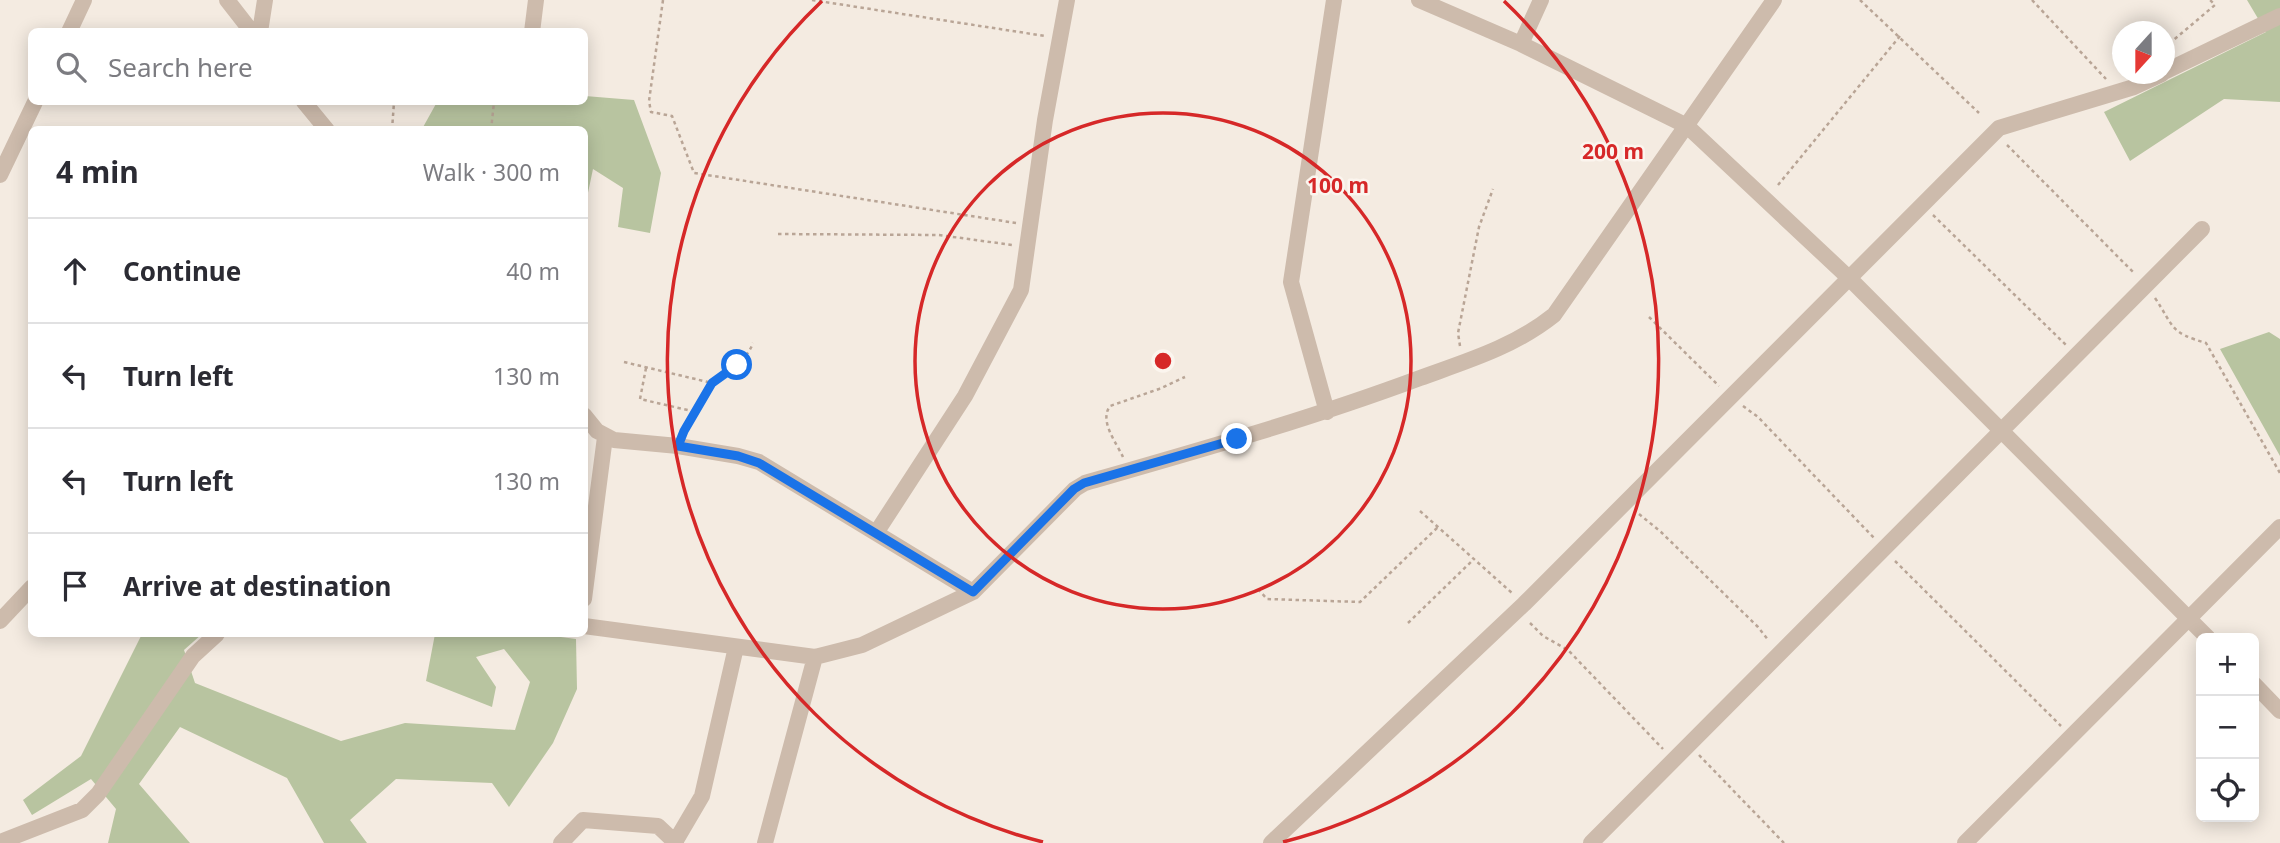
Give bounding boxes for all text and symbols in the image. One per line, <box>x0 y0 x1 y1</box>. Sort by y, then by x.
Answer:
north arrow <box>2112 21 2175 84</box>
search box <box>28 28 588 105</box>
icon: search <box>52 48 90 86</box>
text: Search here <box>108 49 253 85</box>
text: 200 m <box>1582 137 1644 165</box>
text: 4 min <box>56 151 139 192</box>
text: Walk · 300 m <box>423 156 560 188</box>
text: 100 m <box>1307 171 1369 199</box>
icon: ahead <box>56 252 94 290</box>
text: Continue <box>123 253 241 289</box>
text: 40 m <box>506 255 560 287</box>
route start <box>721 349 752 380</box>
centre of rings <box>1151 349 1175 373</box>
icon: left <box>56 357 94 395</box>
text: Turn left <box>123 358 234 394</box>
text: 130 m <box>493 360 560 392</box>
route end <box>1221 423 1252 454</box>
icon: left <box>56 462 94 500</box>
text: Turn left <box>123 463 234 499</box>
text: 130 m <box>493 465 560 497</box>
icon: arrive <box>56 567 94 605</box>
text: Arrive at destination <box>123 568 392 604</box>
map controls <box>2196 633 2259 822</box>
button: + <box>2196 633 2259 696</box>
button: − <box>2196 696 2259 759</box>
button: locate <box>2196 759 2259 822</box>

